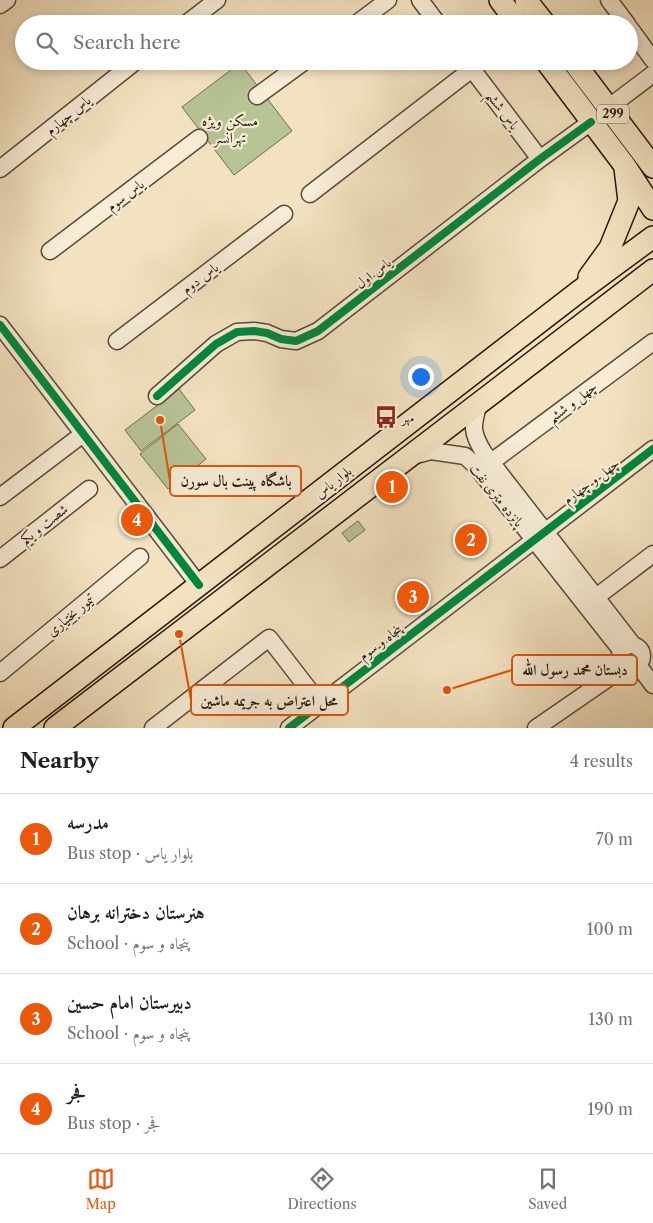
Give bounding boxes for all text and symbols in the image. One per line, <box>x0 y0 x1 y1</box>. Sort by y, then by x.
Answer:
search box <box>15 15 638 70</box>
icon: search <box>33 29 61 57</box>
text: Search here <box>73 31 181 54</box>
street label: یاس ششم <box>478 87 524 137</box>
street label: یاس چهارم <box>42 90 98 142</box>
road number: 299 <box>597 105 629 124</box>
district label: مسکن ویژه تهرانسر <box>202 111 258 148</box>
street label: یاس سوم <box>103 174 151 218</box>
street label: یاس اول <box>351 253 396 293</box>
street label: یاس دوم <box>178 257 226 301</box>
your location <box>408 364 434 390</box>
street label: چهل و ششم <box>543 377 604 431</box>
bus stop icon: مهر <box>373 404 399 430</box>
place label: مهر <box>400 408 414 427</box>
street label: چهل و چهارم <box>559 454 625 511</box>
street label: پانزده متری نفت <box>464 460 529 533</box>
street label: بلوار یاس <box>311 462 356 502</box>
callout: باشگاه پینت بال سورن <box>170 466 301 496</box>
pin: 1 <box>376 468 408 506</box>
text: باشگاه پینت بال سورن <box>180 471 292 491</box>
street label: شصت و یکم <box>16 500 75 552</box>
pin: 4 <box>121 501 153 539</box>
pin: 2 <box>455 521 487 559</box>
pin: 3 <box>397 578 429 616</box>
street label: تیمور بختیاری <box>42 589 98 640</box>
street label: پنجاه و سوم <box>355 619 409 667</box>
callout: دبستان محمد رسول الله <box>512 655 637 685</box>
text: دبستان محمد رسول الله <box>522 658 628 679</box>
callout: محل اعتراض به جریمه ماشین <box>191 685 348 715</box>
text: محل اعتراض به جریمه ماشین <box>201 691 338 712</box>
text: Nearby <box>20 748 99 773</box>
text: 4 results <box>570 751 633 771</box>
text: مدرسه <box>67 811 109 834</box>
text: 1 <box>32 829 40 849</box>
text: 70 m <box>596 829 633 849</box>
text: Bus stop · بلوار یاس <box>67 843 193 863</box>
text: هنرستان دخترانه برهان <box>67 901 205 924</box>
text: 2 <box>31 919 41 939</box>
text: 100 m <box>587 919 633 939</box>
text: School · پنجاه و سوم <box>67 933 190 953</box>
text: دبیرستان امام حسین <box>67 991 192 1014</box>
text: 3 <box>31 1009 41 1029</box>
text: 130 m <box>588 1009 633 1029</box>
text: School · پنجاه و سوم <box>67 1023 190 1043</box>
text: فجر <box>67 1081 86 1104</box>
text: 4 <box>31 1099 41 1119</box>
text: 190 m <box>588 1099 633 1119</box>
text: Bus stop · فجر <box>67 1113 160 1133</box>
tab: Map <box>86 1165 116 1213</box>
tab: Directions <box>287 1165 357 1213</box>
tab: Saved <box>528 1165 567 1213</box>

